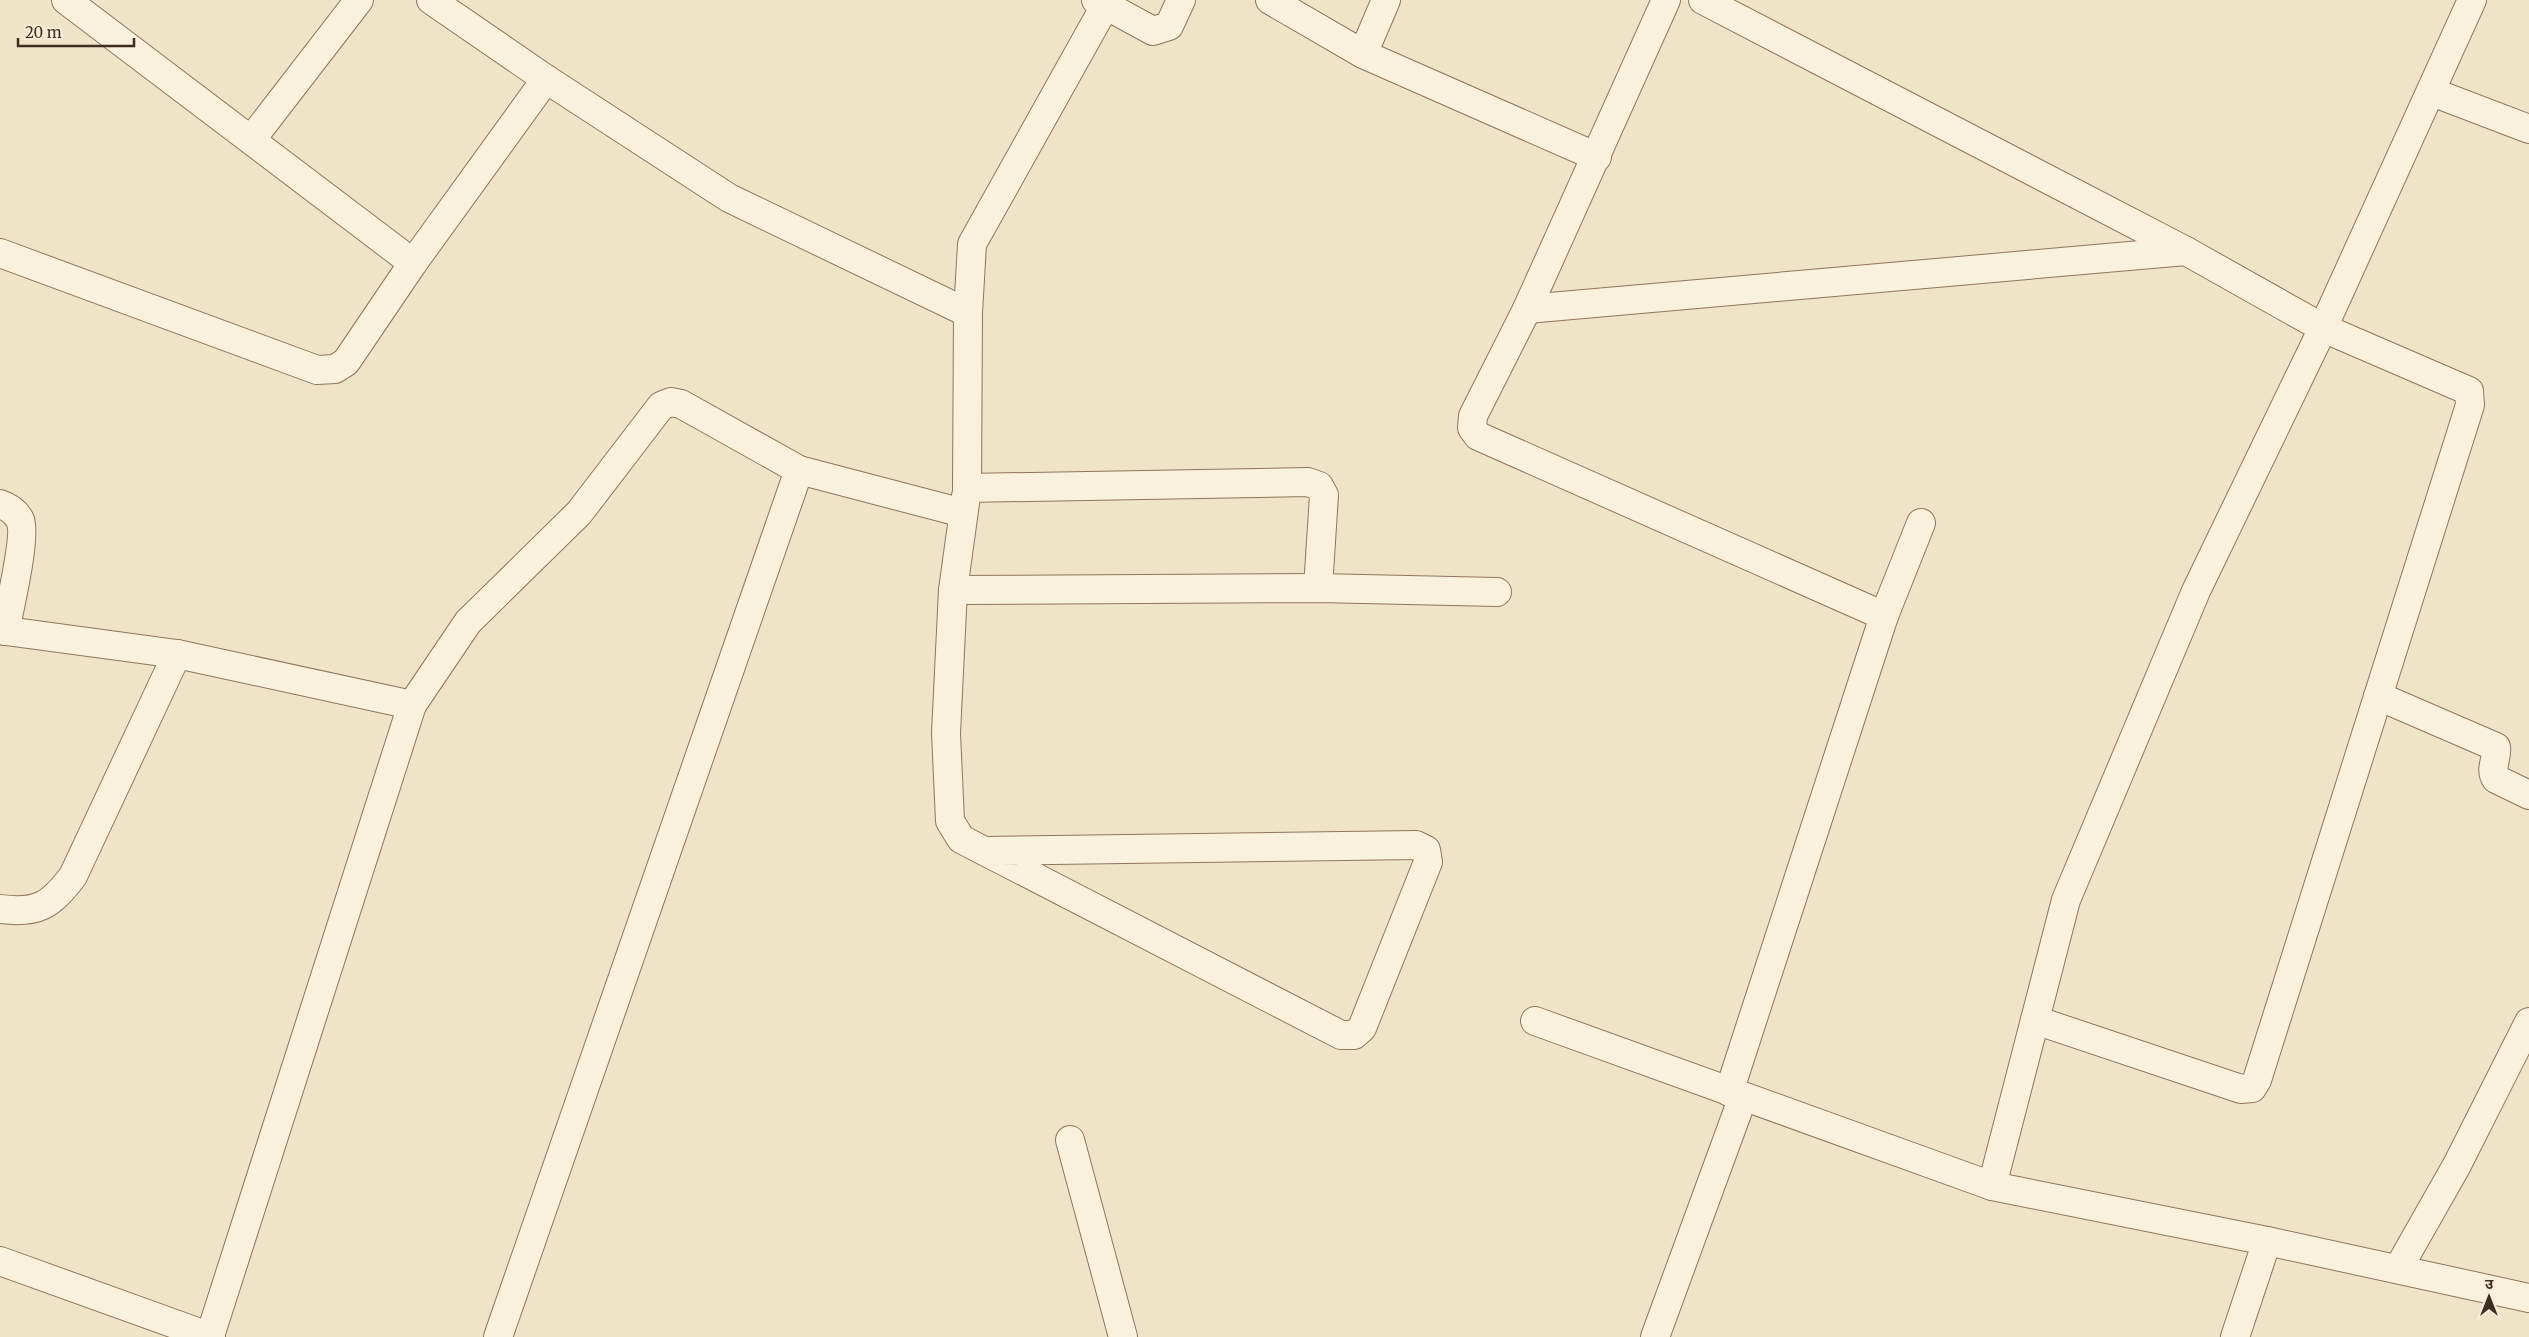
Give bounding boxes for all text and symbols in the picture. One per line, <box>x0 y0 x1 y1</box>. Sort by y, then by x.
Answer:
scale bar <box>18 15 134 47</box>
text: 20 m <box>25 23 62 42</box>
north arrow <box>2464 1272 2514 1322</box>
text: उ <box>2485 1275 2494 1293</box>

